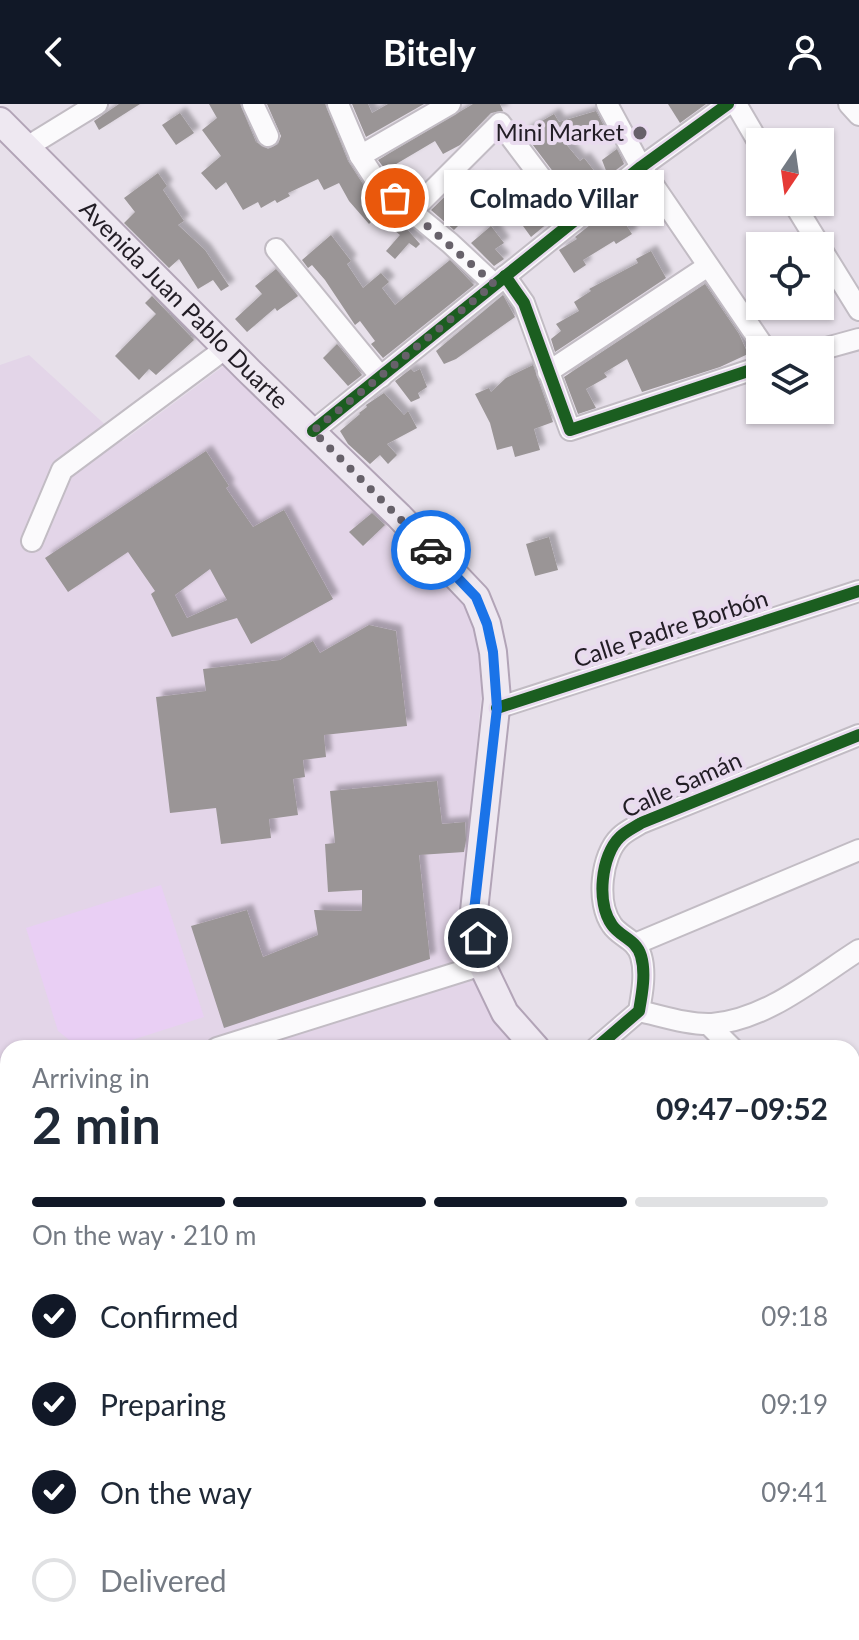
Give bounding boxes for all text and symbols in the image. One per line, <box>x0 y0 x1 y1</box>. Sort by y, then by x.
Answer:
icon: back <box>32 30 76 74</box>
text: Bitely <box>383 30 476 74</box>
icon: person <box>783 30 827 74</box>
place label: Mini Market <box>496 117 624 146</box>
marker: Mini Market <box>631 124 649 142</box>
north arrow <box>746 128 834 216</box>
map controls <box>746 128 834 424</box>
pin <box>361 164 429 232</box>
callout: Colmado Villar <box>443 170 663 226</box>
icon: bag <box>373 176 417 220</box>
text: Colmado Villar <box>470 182 638 214</box>
street label: Avenida Juan Pablo Duarte <box>74 194 295 414</box>
button: locate <box>746 232 834 320</box>
button: layers <box>746 336 834 424</box>
courier <box>391 510 471 590</box>
icon: car <box>409 528 453 572</box>
street label: Calle Padre Borbón <box>570 582 771 673</box>
street label: Calle Samán <box>617 744 746 823</box>
pin <box>444 904 512 972</box>
icon: home <box>456 916 500 960</box>
text: Arriving in <box>32 1062 150 1094</box>
text: 09:47–09:52 <box>656 1090 828 1126</box>
text: 2 min <box>32 1093 161 1155</box>
text: On the way · 210 m <box>32 1219 256 1251</box>
icon: check <box>32 1294 76 1338</box>
text: Confirmed <box>100 1298 239 1334</box>
text: 09:18 <box>761 1300 828 1332</box>
icon: check <box>32 1382 76 1426</box>
text: Preparing <box>100 1386 226 1422</box>
text: 09:19 <box>761 1388 828 1420</box>
icon: check <box>32 1470 76 1514</box>
text: On the way <box>100 1474 252 1510</box>
text: 09:41 <box>761 1476 828 1508</box>
text: Delivered <box>100 1562 227 1598</box>

